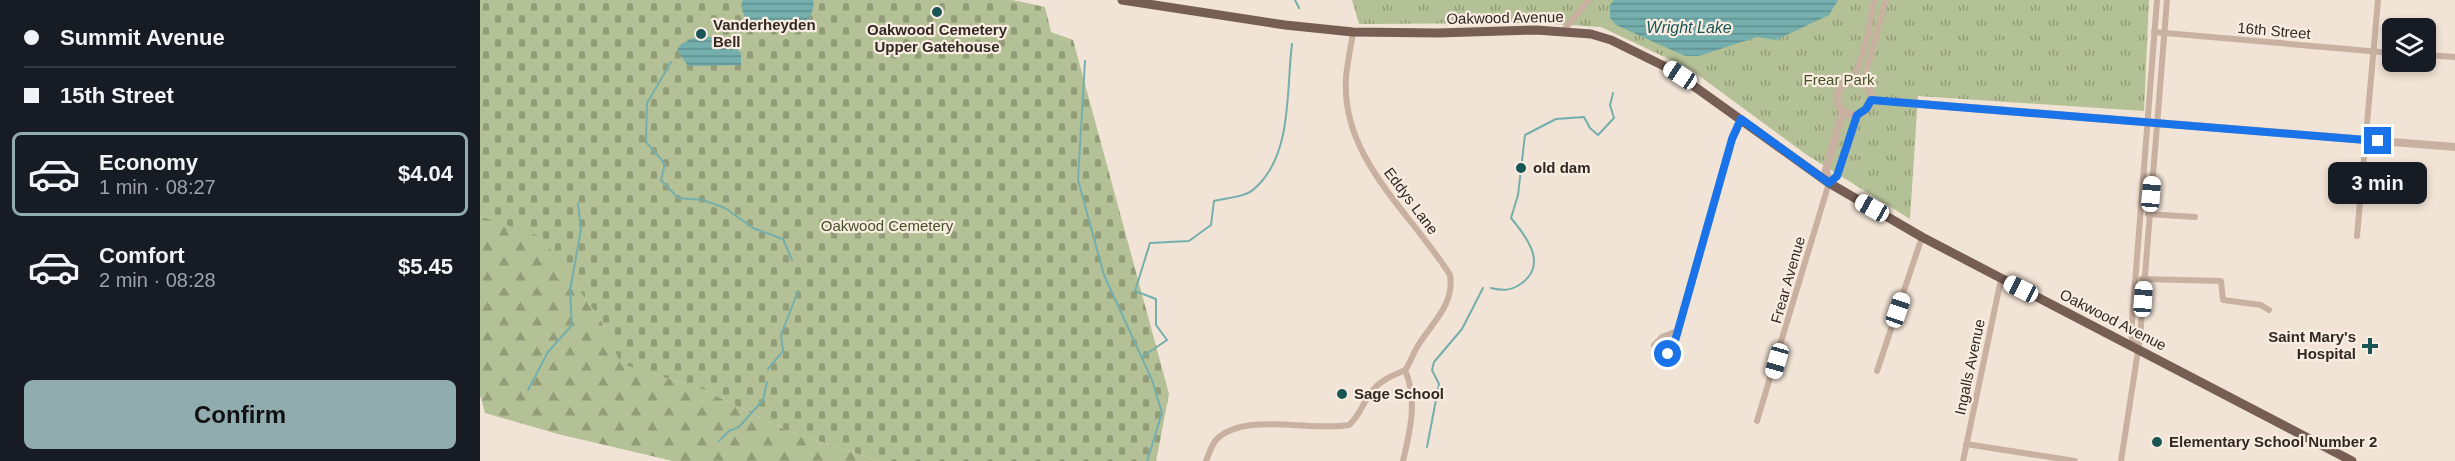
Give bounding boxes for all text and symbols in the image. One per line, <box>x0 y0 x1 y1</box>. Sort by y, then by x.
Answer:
marker: Oakwood Cemetery Upper Gatehouse <box>930 5 944 19</box>
street label: Oakwood Avenue <box>1446 8 1564 27</box>
place label: Vanderheyden Bell <box>713 16 816 50</box>
map controls <box>2382 18 2436 72</box>
button: layers <box>2382 18 2436 72</box>
water label: Wright Lake <box>1646 19 1732 36</box>
street label: 16th Street <box>2237 19 2312 42</box>
place label: Oakwood Cemetery Upper Gatehouse <box>867 21 1008 55</box>
text: Summit Avenue <box>60 25 225 50</box>
marker: Vanderheyden Bell <box>694 27 708 41</box>
car <box>1660 58 1700 92</box>
park label: Frear Park <box>1804 71 1875 88</box>
text: 15th Street <box>60 83 174 108</box>
route end <box>2364 127 2391 154</box>
icon: car <box>27 147 81 201</box>
text: Economy <box>99 150 198 175</box>
place label: old dam <box>1533 159 1591 176</box>
text: $4.04 <box>398 161 453 186</box>
marker: old dam <box>1514 161 1528 175</box>
callout: 3 min <box>2328 162 2428 204</box>
street label: Eddys Lane <box>1381 164 1442 237</box>
text: 3 min <box>2351 172 2404 194</box>
car <box>2140 175 2162 213</box>
text: 1 min · 08:27 <box>99 176 216 198</box>
car <box>1852 191 1892 225</box>
park label: Oakwood Cemetery <box>821 217 954 234</box>
street label: Frear Avenue <box>1767 234 1808 325</box>
icon: car <box>27 240 81 294</box>
text: Comfort <box>99 243 185 268</box>
text: $5.45 <box>398 254 453 279</box>
text: 2 min · 08:28 <box>99 269 216 291</box>
car <box>2001 273 2041 305</box>
car <box>2133 280 2153 318</box>
street label: Oakwood Avenue <box>2057 285 2169 354</box>
car <box>1884 290 1912 330</box>
street label: Ingalls Avenue <box>1951 318 1988 416</box>
place label: Saint Mary's Hospital <box>2268 328 2356 362</box>
marker: Saint Mary's Hospital <box>2361 337 2379 355</box>
route start <box>1654 340 1681 367</box>
car <box>1763 341 1791 381</box>
button: Confirm <box>24 380 456 449</box>
place label: Sage School <box>1354 385 1444 402</box>
marker: Sage School <box>1335 387 1349 401</box>
place label: Elementary School Number 2 <box>2169 433 2377 450</box>
marker: Elementary School Number 2 <box>2150 435 2164 449</box>

